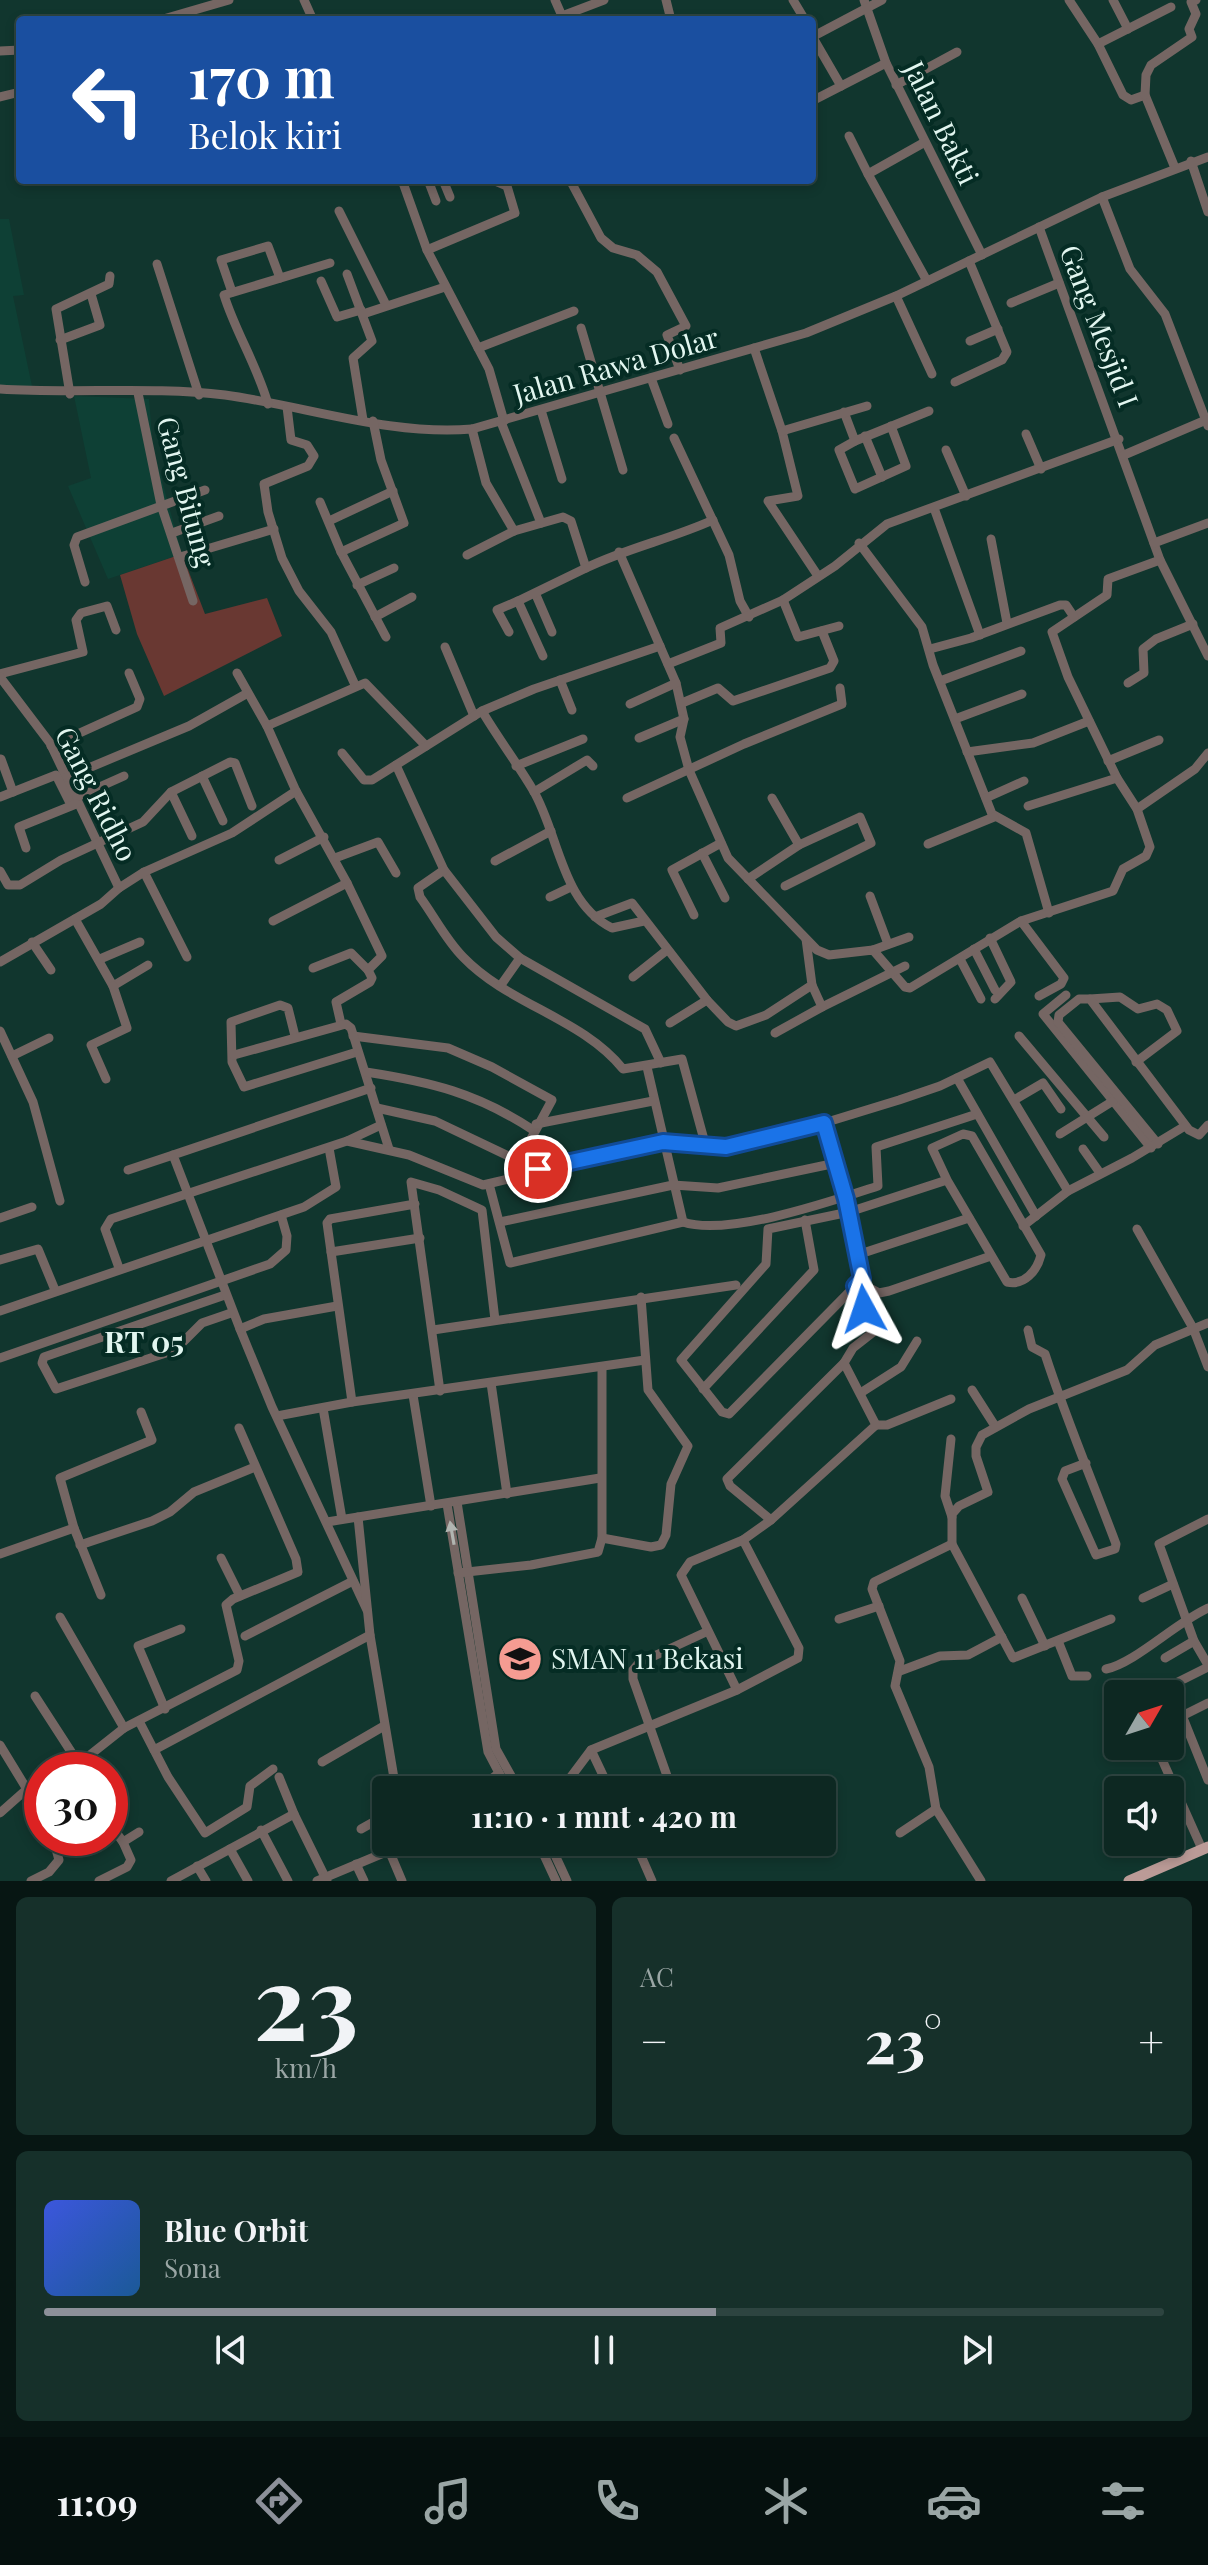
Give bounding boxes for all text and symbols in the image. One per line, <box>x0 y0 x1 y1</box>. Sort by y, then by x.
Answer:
text: 170 m <box>188 38 335 113</box>
icon: left <box>56 48 160 152</box>
street label: Jalan Bakti <box>896 54 988 190</box>
text: Belok kiri <box>188 110 342 158</box>
street label: Gang Mesjid I <box>1053 239 1148 412</box>
street label: Jalan Rawa Dolar <box>508 317 723 412</box>
street label: Gang Bitung <box>150 412 225 571</box>
street label: Gang Ridho <box>48 720 147 867</box>
pin <box>504 1135 572 1203</box>
icon: arrive <box>516 1147 560 1191</box>
position arrow <box>822 1267 906 1351</box>
district label: RT 05 <box>104 1321 184 1361</box>
one-way arrow <box>445 1521 457 1546</box>
school or university icon: SMAN 11 Bekasi <box>496 1635 544 1683</box>
place label: SMAN 11 Bekasi <box>551 1639 743 1676</box>
north arrow <box>1104 1680 1184 1760</box>
map controls <box>1104 1680 1184 1856</box>
speed limit sign: 30 <box>24 1752 128 1856</box>
button: sound <box>1104 1776 1184 1856</box>
text: 11:10 · 1 mnt · 420 m <box>471 1796 737 1836</box>
text: 23 <box>253 1928 359 2067</box>
text: AC <box>640 1959 674 1994</box>
text: 23° <box>865 1999 942 2079</box>
text: − <box>640 2010 668 2069</box>
text: + <box>1138 2010 1164 2069</box>
text: km/h <box>275 2050 337 2085</box>
text: Blue Orbit <box>164 2210 308 2250</box>
text: Sona <box>164 2250 221 2285</box>
icon: previous <box>209 2328 253 2372</box>
icon: pause <box>582 2328 626 2372</box>
icon: next <box>955 2328 999 2372</box>
icon: directions <box>251 2473 307 2529</box>
icon: music <box>420 2473 476 2529</box>
icon: phone <box>589 2473 645 2529</box>
icon: climate <box>758 2473 814 2529</box>
icon: car <box>926 2473 982 2529</box>
icon: filters <box>1095 2473 1151 2529</box>
text: 11:09 <box>56 2477 138 2525</box>

